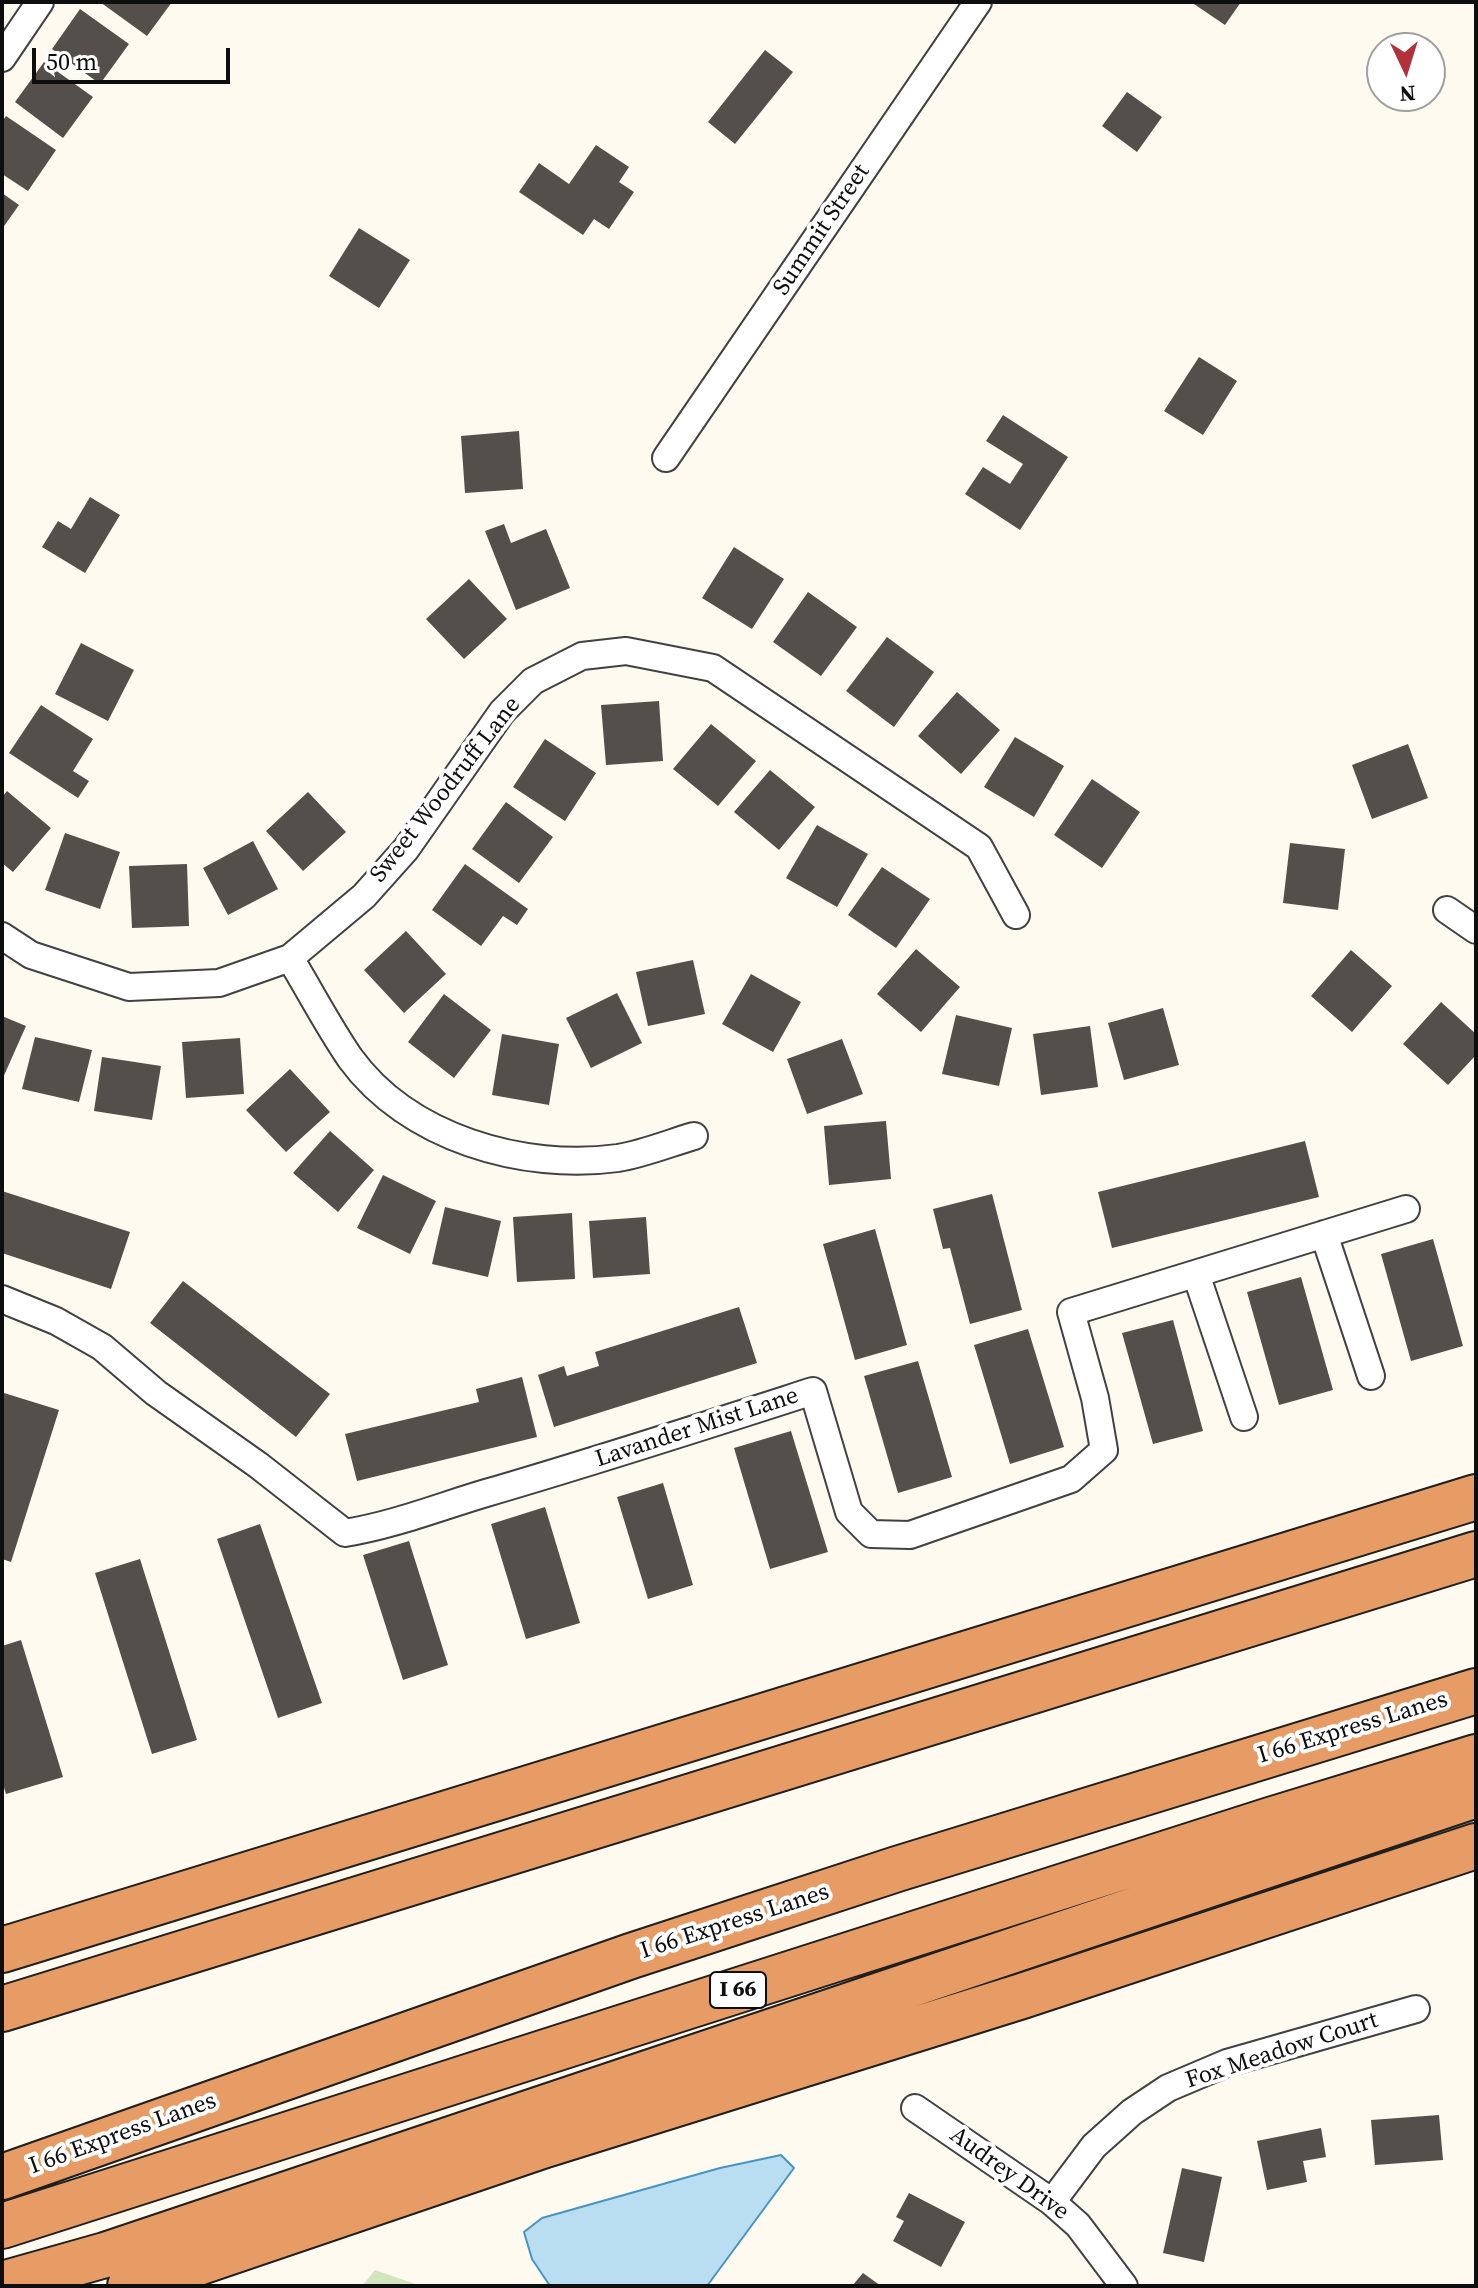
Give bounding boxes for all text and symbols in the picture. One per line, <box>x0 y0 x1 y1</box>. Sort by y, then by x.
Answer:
scale bar <box>36 32 234 82</box>
north arrow <box>1366 32 1446 112</box>
text: 50 m <box>46 45 97 78</box>
text: N <box>1398 78 1417 109</box>
street label: Summit Street <box>768 159 876 301</box>
street label: Sweet Woodruff Lane <box>365 691 527 889</box>
street label: Lavander Mist Lane <box>592 1382 802 1474</box>
street label: I 66 Express Lanes <box>1255 1685 1451 1771</box>
street label: I 66 Express Lanes <box>637 1878 833 1966</box>
road number: I 66 <box>710 1972 766 2008</box>
street label: Fox Meadow Court <box>1182 2006 1382 2096</box>
street label: I 66 Express Lanes <box>26 2087 220 2181</box>
street label: Audrey Drive <box>944 2121 1074 2227</box>

